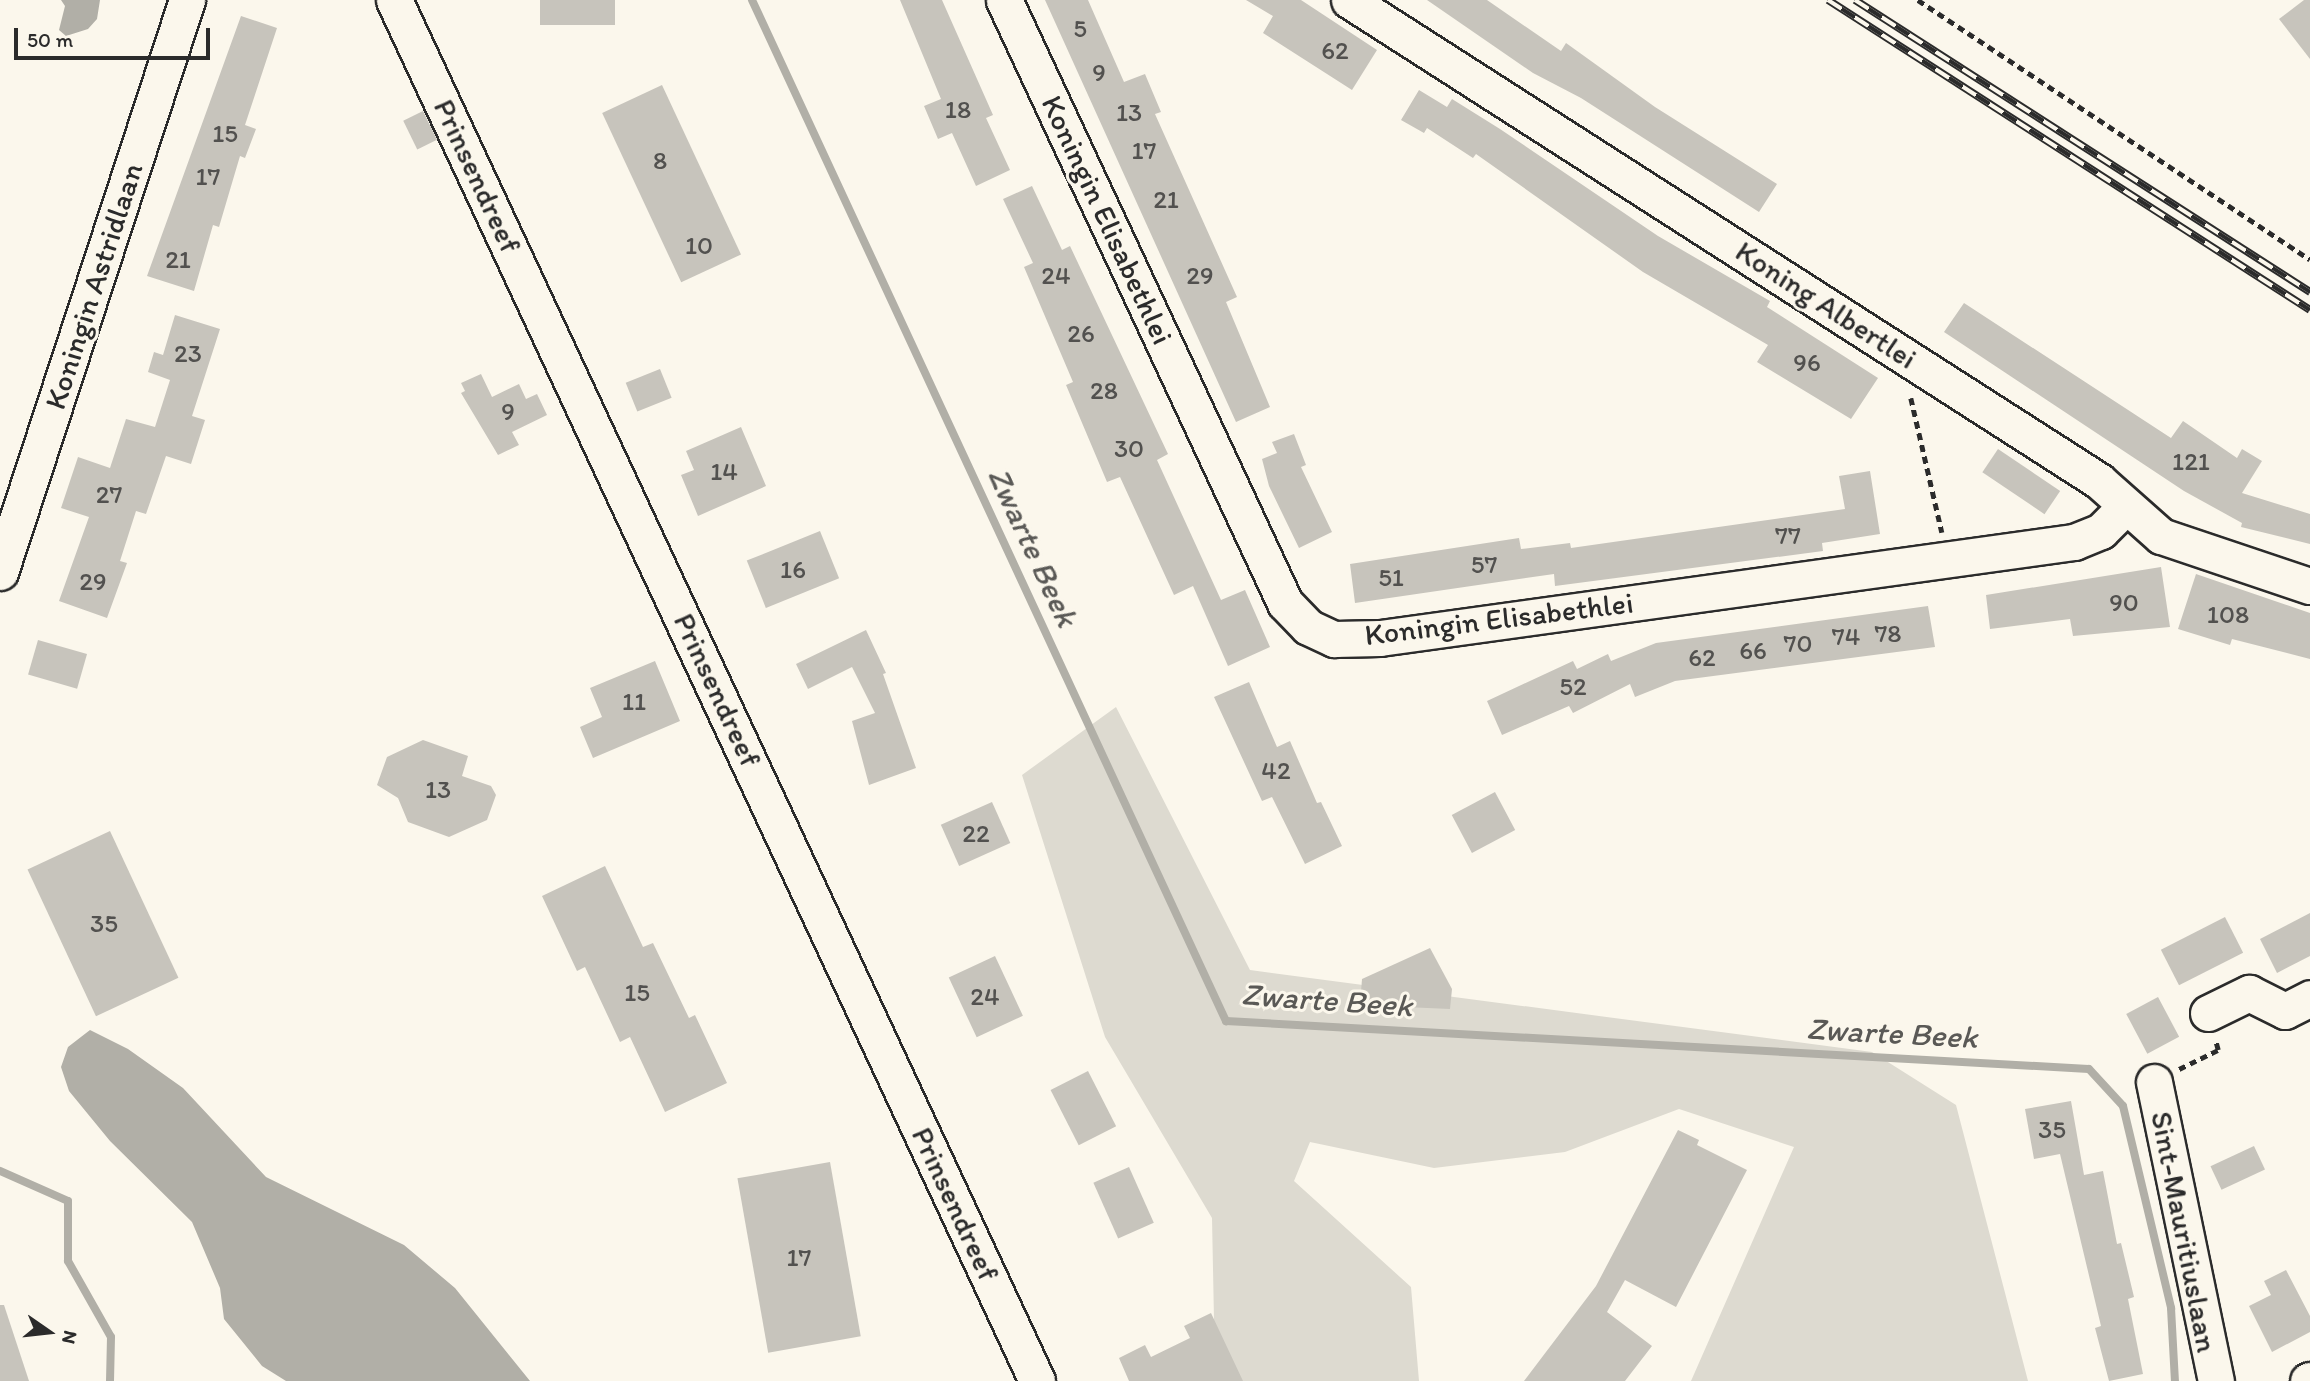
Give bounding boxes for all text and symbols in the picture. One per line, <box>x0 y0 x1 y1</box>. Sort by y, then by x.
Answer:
house number: 5 <box>1073 13 1087 45</box>
scale bar <box>18 14 214 58</box>
text: 50 m <box>27 27 73 52</box>
house number: 62 <box>1321 35 1349 67</box>
house number: 9 <box>1092 57 1106 89</box>
street label: Koningin Elisabethlei <box>1034 90 1180 350</box>
street label: Prinsendreef <box>426 93 528 259</box>
house number: 18 <box>945 94 971 126</box>
house number: 13 <box>1116 97 1142 129</box>
house number: 15 <box>212 118 238 150</box>
house number: 17 <box>1132 135 1156 167</box>
house number: 8 <box>653 145 667 177</box>
street label: Koningin Astridlaan <box>37 158 151 414</box>
house number: 17 <box>196 161 220 193</box>
house number: 21 <box>1153 184 1179 216</box>
house number: 10 <box>685 230 713 262</box>
street label: Koning Albertlei <box>1729 233 1923 377</box>
house number: 21 <box>165 244 191 276</box>
house number: 24 <box>1041 260 1071 292</box>
house number: 29 <box>1186 260 1214 292</box>
house number: 26 <box>1067 318 1095 350</box>
house number: 23 <box>174 338 202 370</box>
house number: 96 <box>1793 347 1821 379</box>
house number: 28 <box>1090 375 1118 407</box>
house number: 9 <box>501 396 515 428</box>
house number: 30 <box>1114 433 1144 465</box>
house number: 121 <box>2172 446 2210 478</box>
house number: 14 <box>710 456 738 488</box>
water label: Zwarte Beek <box>980 462 1086 632</box>
house number: 27 <box>96 479 122 511</box>
house number: 77 <box>1775 520 1801 552</box>
house number: 57 <box>1471 549 1497 581</box>
house number: 16 <box>780 554 806 586</box>
house number: 51 <box>1378 562 1404 594</box>
house number: 29 <box>79 566 107 598</box>
street label: Koningin Elisabethlei <box>1363 585 1635 653</box>
house number: 90 <box>2109 587 2139 619</box>
house number: 108 <box>2207 599 2249 631</box>
street label: Prinsendreef <box>666 607 768 773</box>
house number: 78 <box>1874 618 1902 650</box>
house number: 74 <box>1832 621 1860 653</box>
house number: 70 <box>1784 628 1812 660</box>
house number: 66 <box>1739 635 1767 667</box>
house number: 62 <box>1688 642 1716 674</box>
house number: 52 <box>1559 671 1587 703</box>
house number: 11 <box>622 686 646 718</box>
house number: 42 <box>1261 755 1291 787</box>
house number: 13 <box>425 774 451 806</box>
house number: 22 <box>962 818 990 850</box>
house number: 35 <box>90 908 118 940</box>
water label: Zwarte Beek <box>1241 975 1413 1025</box>
house number: 15 <box>624 977 650 1009</box>
house number: 24 <box>970 981 1000 1013</box>
water label: Zwarte Beek <box>1806 1009 1978 1057</box>
street label: Sint-Mauritiuslaan <box>2143 1108 2225 1356</box>
house number: 35 <box>2038 1114 2066 1146</box>
street label: Prinsendreef <box>904 1121 1006 1287</box>
house number: 17 <box>787 1242 811 1274</box>
north arrow <box>14 1297 84 1367</box>
text: N <box>57 1328 83 1346</box>

